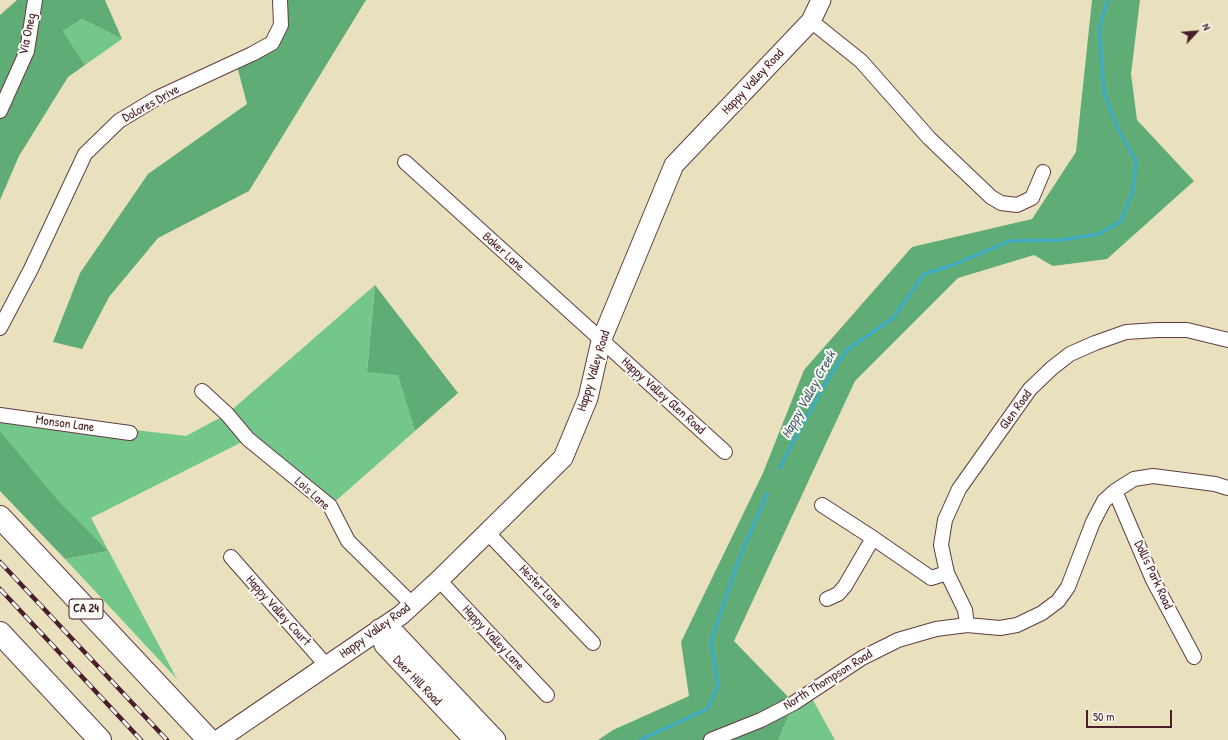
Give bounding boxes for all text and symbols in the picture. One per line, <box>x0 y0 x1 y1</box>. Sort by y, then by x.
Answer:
street label: Via Oneg <box>16 12 40 56</box>
north arrow <box>1176 12 1216 52</box>
text: N <box>1199 21 1214 32</box>
street label: Happy Valley Road <box>719 46 787 118</box>
street label: Dolores Drive <box>120 82 182 126</box>
street label: Baker Lane <box>479 229 527 275</box>
street label: Happy Valley Road <box>574 329 614 413</box>
water label: Happy Valley Creek <box>778 348 840 442</box>
street label: Happy Valley Glen Road <box>618 354 708 438</box>
street label: Glen Road <box>996 387 1036 433</box>
street label: Monson Lane <box>35 412 95 436</box>
street label: Lois Lane <box>291 474 333 514</box>
street label: Dollis Park Road <box>1130 538 1176 612</box>
street label: Hester Lane <box>515 562 565 612</box>
street label: Happy Valley Court <box>242 573 314 649</box>
road number: CA 24 <box>69 599 103 619</box>
street label: Happy Valley Road <box>337 600 413 662</box>
street label: Happy Valley Lane <box>459 602 527 674</box>
street label: North Thompson Road <box>781 646 875 714</box>
street label: Deer Hill Road <box>389 653 445 709</box>
scale bar <box>1088 702 1174 728</box>
text: 50 m <box>1093 708 1114 725</box>

